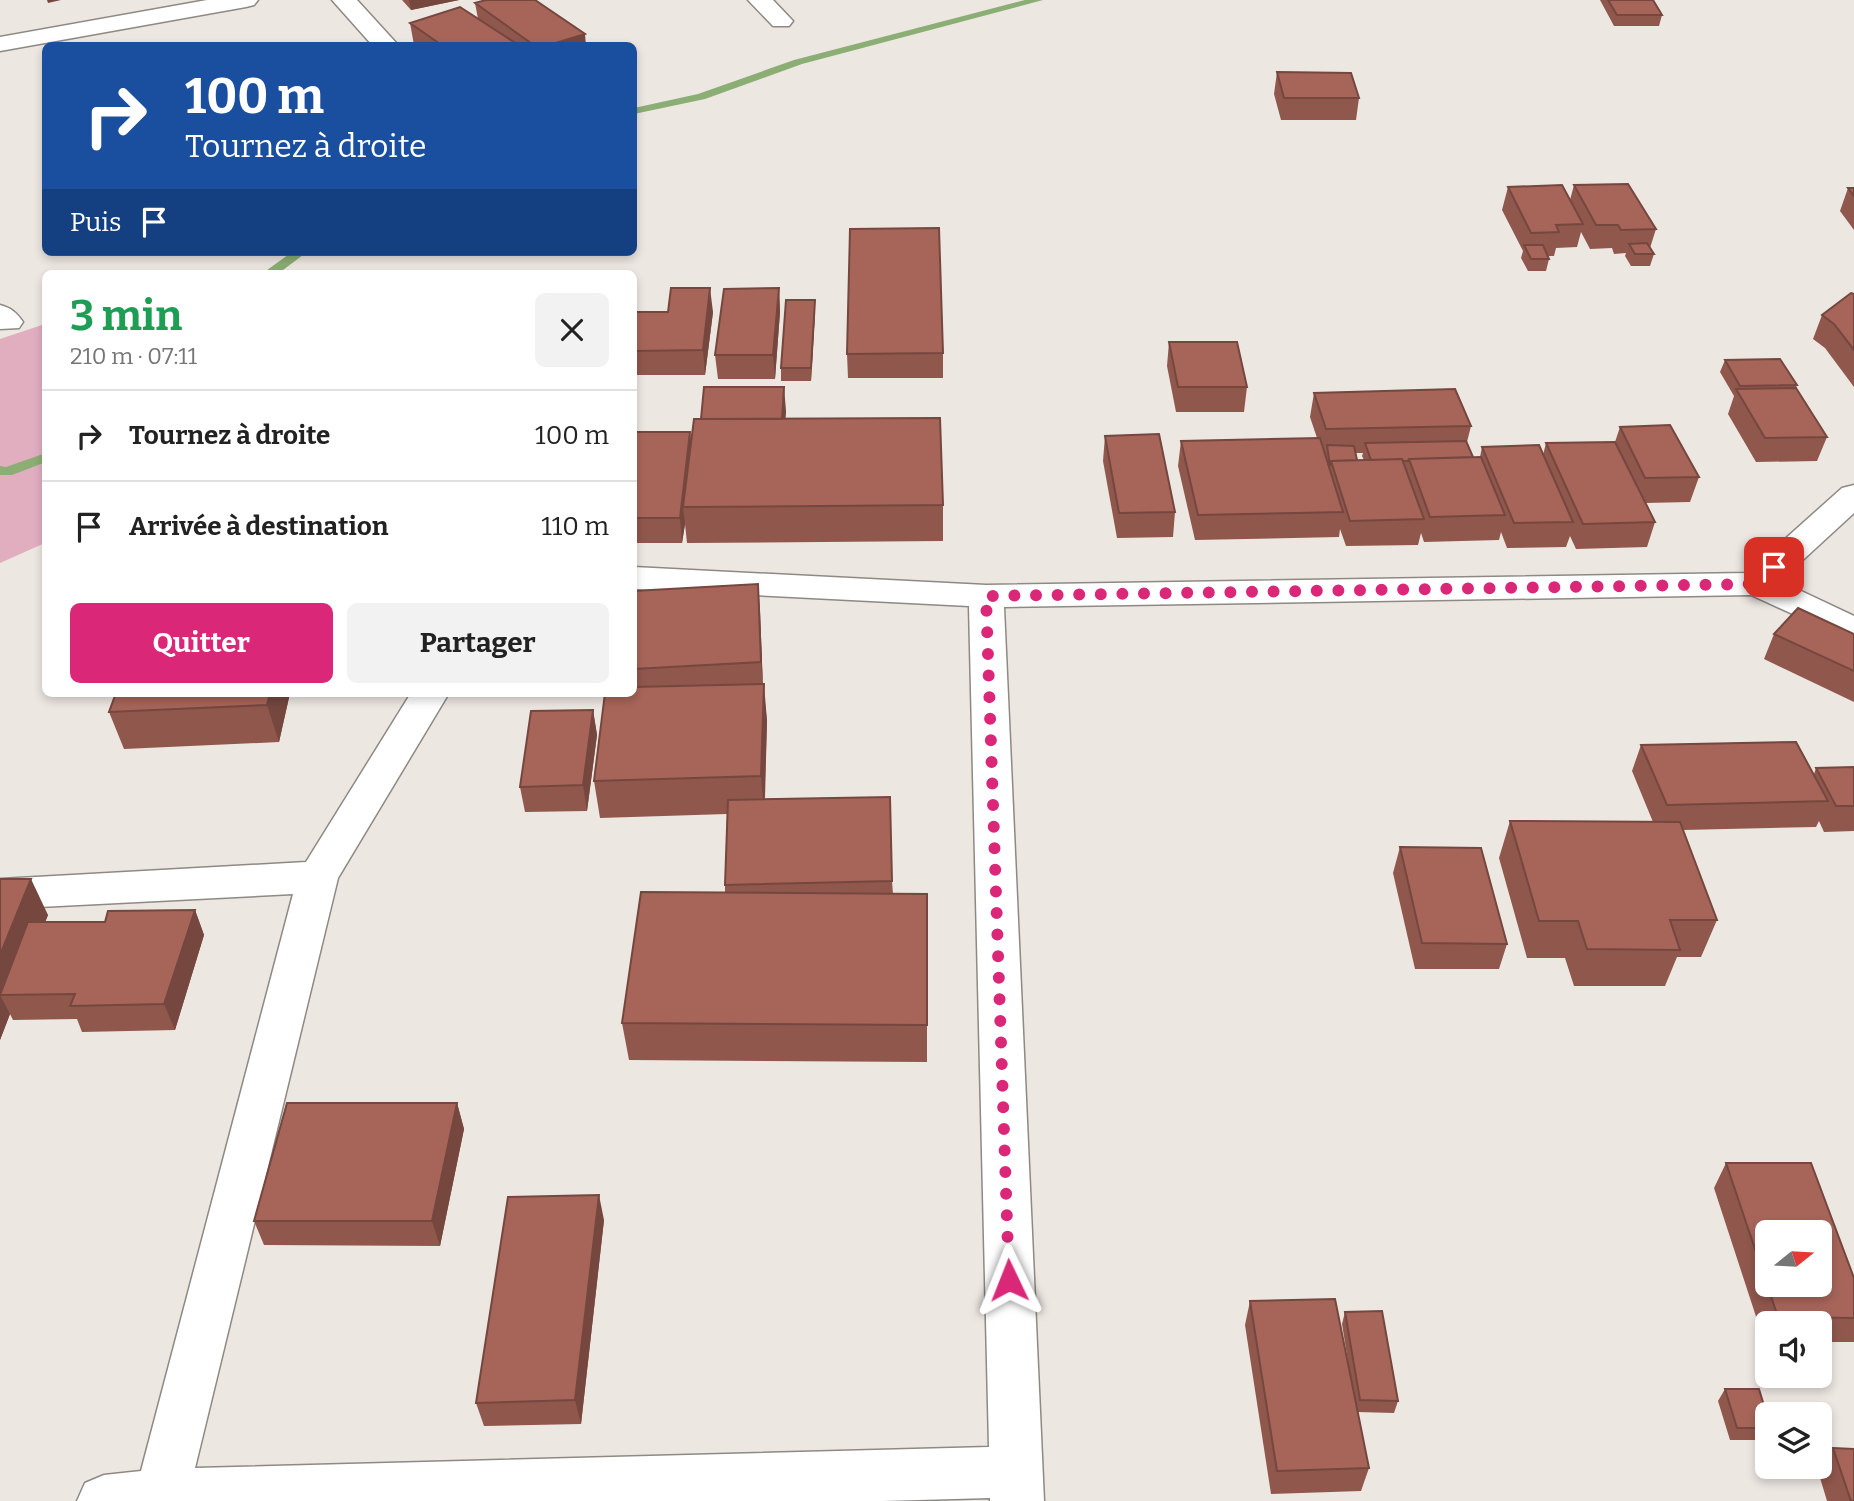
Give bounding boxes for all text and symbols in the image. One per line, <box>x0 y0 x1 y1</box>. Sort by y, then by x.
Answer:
text: 100 m <box>185 67 324 126</box>
icon: right <box>70 70 161 161</box>
text: Tournez à droite <box>185 127 427 165</box>
icon: arrive <box>135 203 173 241</box>
text: Puis <box>70 207 121 238</box>
text: 3 min <box>70 291 182 341</box>
button: close <box>535 293 609 367</box>
text: 210 m · 07:11 <box>70 342 197 370</box>
icon: right <box>70 417 108 455</box>
text: Tournez à droite <box>129 420 330 451</box>
text: 100 m <box>535 420 609 451</box>
icon: arrive <box>70 508 108 546</box>
text: Arrivée à destination <box>129 511 388 542</box>
text: 110 m <box>541 511 609 542</box>
pin <box>1744 537 1804 597</box>
icon: arrive <box>1755 548 1793 586</box>
button: Quitter <box>70 603 333 683</box>
button: Partager <box>347 603 609 683</box>
north arrow <box>1755 1220 1832 1297</box>
map controls <box>1755 1220 1832 1479</box>
position arrow <box>972 1243 1046 1317</box>
button: sound <box>1755 1311 1832 1388</box>
button: layers <box>1755 1402 1832 1479</box>

